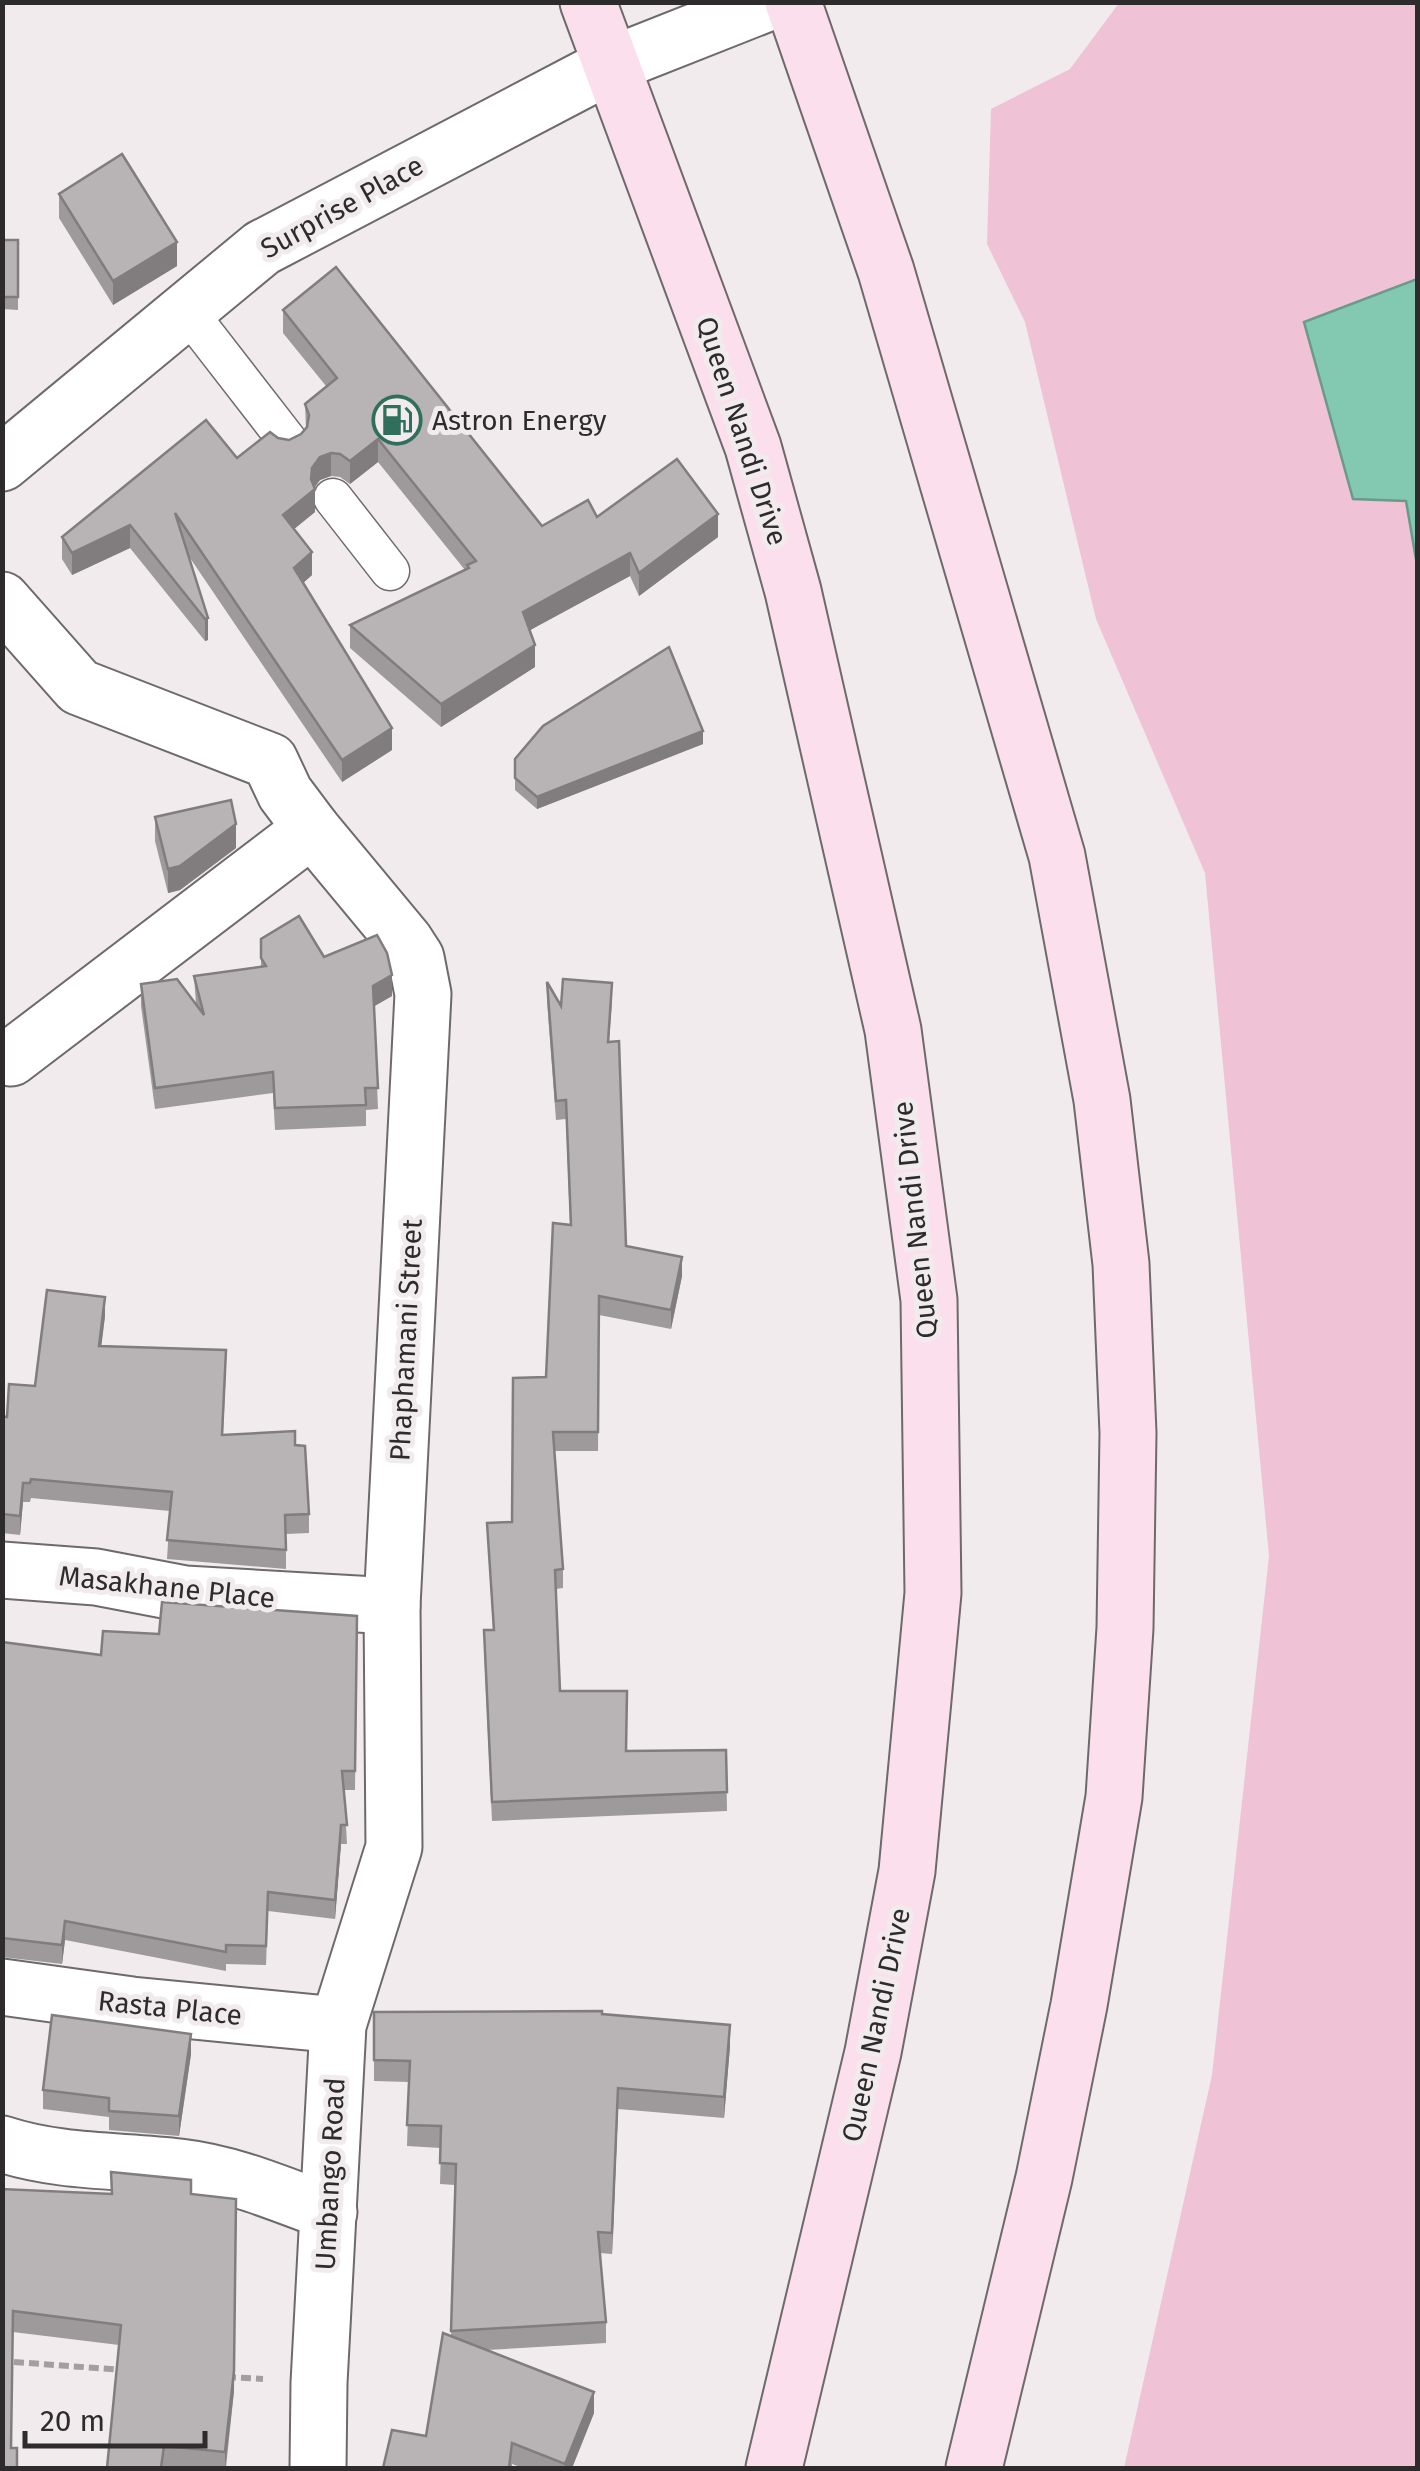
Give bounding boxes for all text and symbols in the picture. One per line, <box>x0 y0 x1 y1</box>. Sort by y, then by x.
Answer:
street label: Surprise Place <box>255 149 429 265</box>
street label: Queen Nandi Drive <box>689 312 795 550</box>
fuel station icon: Astron Energy <box>371 394 423 446</box>
place label: Astron Energy <box>432 404 607 437</box>
street label: Queen Nandi Drive <box>886 1100 944 1340</box>
street label: Phaphamani Street <box>383 1217 429 1462</box>
street label: Masakhane Place <box>57 1559 277 1615</box>
street label: Queen Nandi Drive <box>835 1905 917 2145</box>
street label: Rasta Place <box>96 1984 244 2032</box>
street label: Umbango Road <box>308 2077 352 2271</box>
scale bar <box>25 2386 205 2448</box>
text: 20 m <box>40 2403 105 2439</box>

